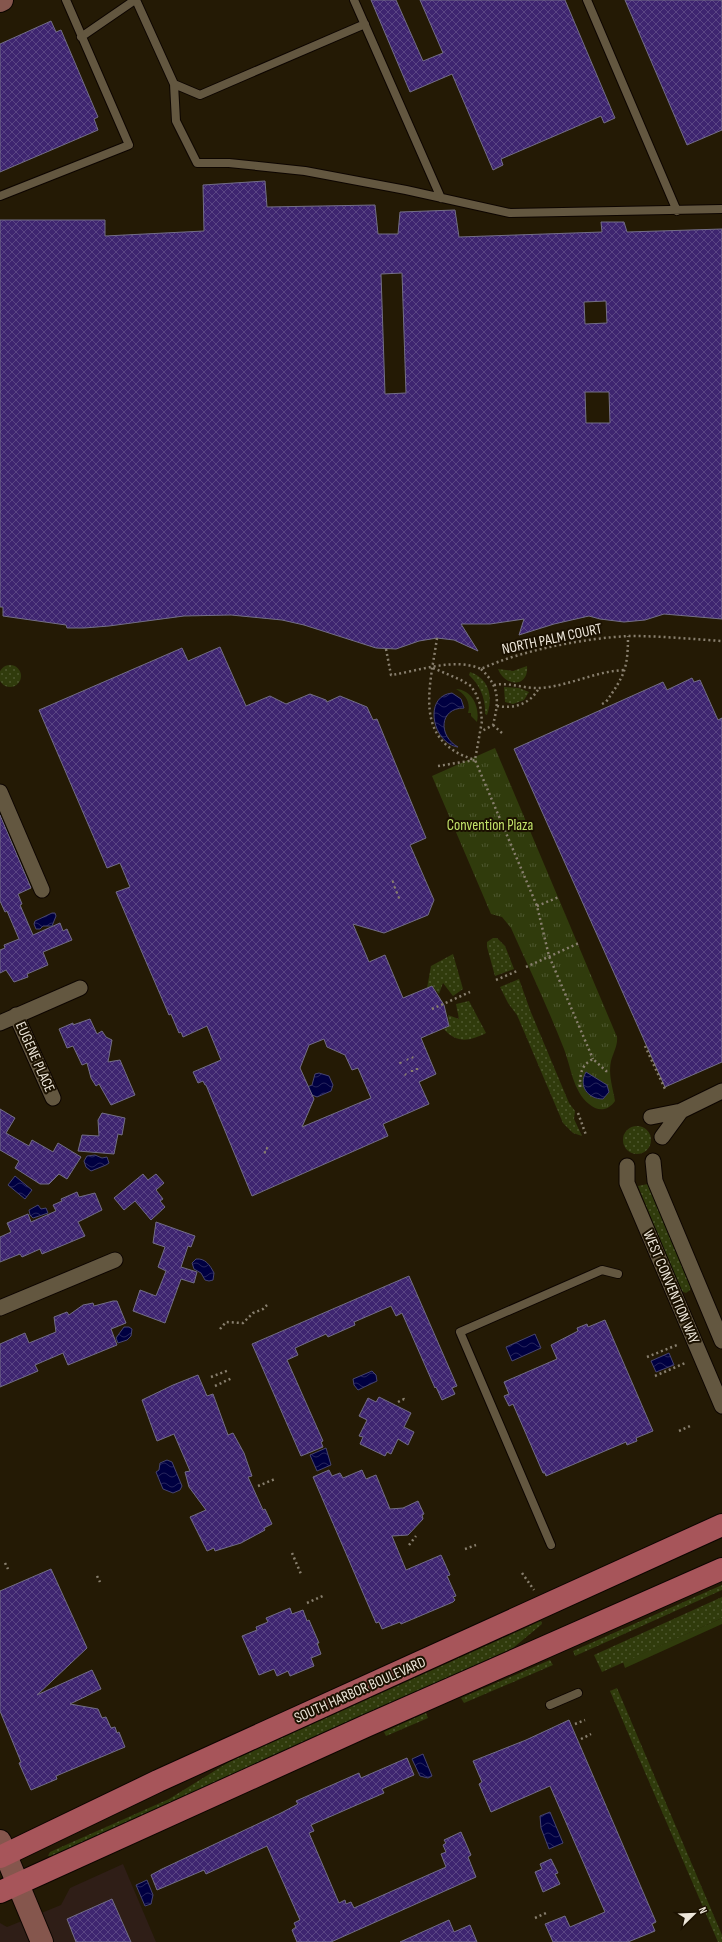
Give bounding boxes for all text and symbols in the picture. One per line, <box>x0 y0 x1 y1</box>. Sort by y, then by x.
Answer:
street label: NORTH PALM COURT <box>500 619 604 659</box>
park label: Convention Plaza <box>447 816 533 835</box>
street label: EUGENE PLACE <box>11 1019 59 1095</box>
street label: WEST CONVENTION WAY <box>639 1227 704 1347</box>
street label: SOUTH HARBOR BOULEVARD <box>291 1652 429 1728</box>
north arrow <box>674 1894 714 1934</box>
text: N <box>696 1905 710 1916</box>

